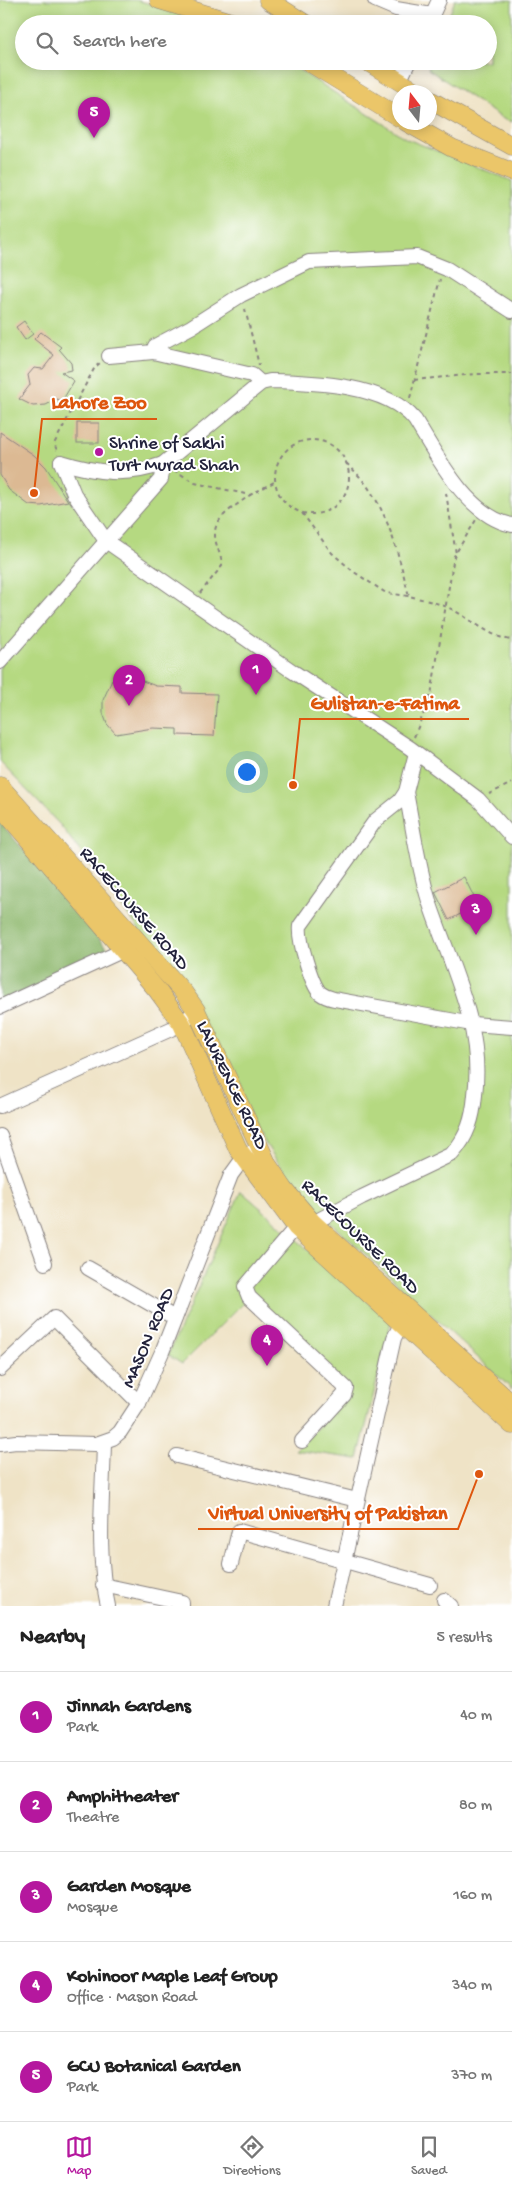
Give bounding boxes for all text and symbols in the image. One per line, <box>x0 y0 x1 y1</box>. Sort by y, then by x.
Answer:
search box <box>15 15 497 70</box>
icon: search <box>33 29 61 57</box>
text: Search here <box>73 31 167 54</box>
north arrow <box>392 85 437 130</box>
pin: 5 <box>78 97 110 138</box>
callout: Lahore Zoo <box>42 384 157 419</box>
text: Lahore Zoo <box>51 393 147 416</box>
place label: Shrine of Sakhi Turt Murad Shah <box>108 433 239 478</box>
marker: Shrine of Sakhi Turt Murad Shah <box>93 446 105 458</box>
pin: 1 <box>240 654 272 695</box>
pin: 2 <box>113 665 145 706</box>
callout: Gulistan-e-Fatima <box>300 684 469 719</box>
text: Gulistan-e-Fatima <box>311 694 460 717</box>
your location <box>234 759 260 785</box>
street label: RACECOURSE ROAD <box>73 843 194 976</box>
pin: 3 <box>460 894 492 935</box>
street label: LAWRENCE ROAD <box>190 1018 272 1154</box>
street label: RACECOURSE ROAD <box>295 1175 424 1300</box>
street label: MASON ROAD <box>118 1284 181 1392</box>
pin: 4 <box>251 1325 283 1366</box>
callout: Virtual University of Pakistan <box>198 1494 458 1529</box>
text: Virtual University of Pakistan <box>207 1504 448 1527</box>
text: Nearby <box>20 1626 85 1651</box>
text: 5 results <box>437 1629 492 1648</box>
text: Jinnah Gardens <box>67 1696 191 1719</box>
text: 1 <box>33 1707 39 1726</box>
text: 40 m <box>460 1707 492 1726</box>
text: Park <box>67 1719 98 1738</box>
text: Amphitheater <box>67 1786 178 1809</box>
text: 2 <box>32 1797 40 1816</box>
text: 80 m <box>459 1797 492 1816</box>
text: Theatre <box>67 1809 119 1828</box>
text: Garden Mosque <box>67 1876 191 1899</box>
text: 3 <box>32 1887 40 1906</box>
text: 160 m <box>453 1887 492 1906</box>
text: Mosque <box>67 1899 118 1918</box>
text: Kohinoor Maple Leaf Group <box>67 1966 278 1989</box>
text: 4 <box>32 1977 40 1996</box>
text: 340 m <box>452 1977 492 1996</box>
text: Office · Mason Road <box>67 1989 197 2008</box>
text: GCU Botanical Garden <box>67 2056 241 2079</box>
text: 5 <box>32 2067 40 2086</box>
text: 370 m <box>451 2067 492 2086</box>
text: Park <box>67 2079 98 2098</box>
tab: Map <box>65 2133 93 2180</box>
tab: Directions <box>224 2133 281 2180</box>
tab: Saved <box>411 2133 447 2180</box>

